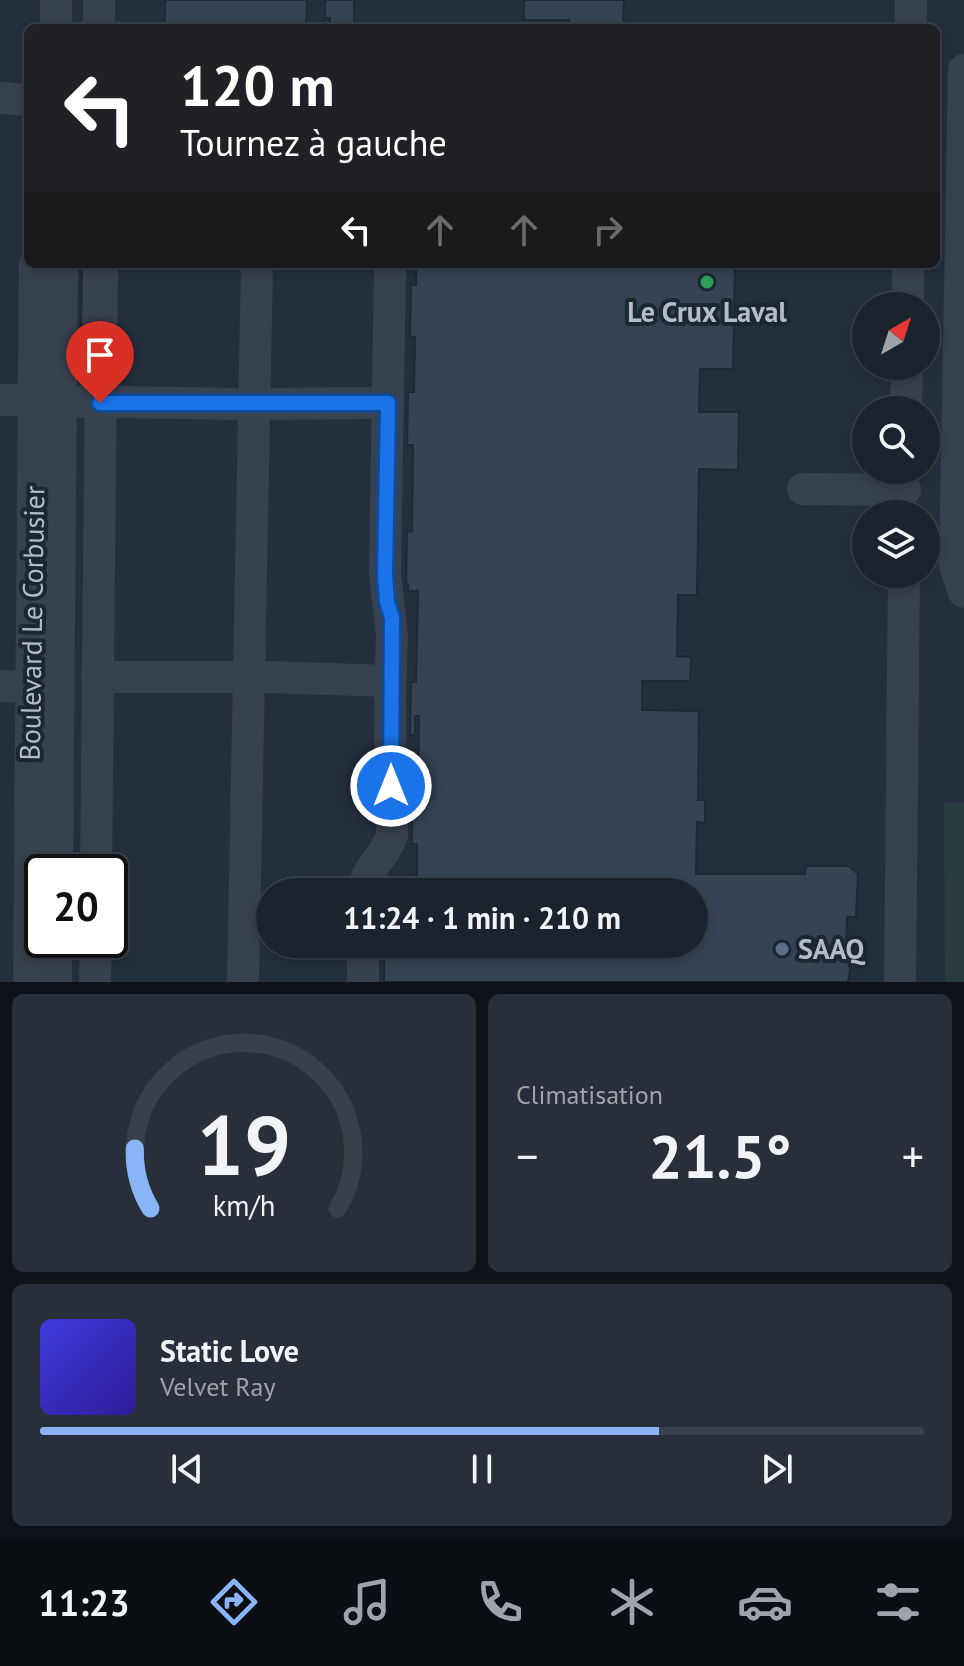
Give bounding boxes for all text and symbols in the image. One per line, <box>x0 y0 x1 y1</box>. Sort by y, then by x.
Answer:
text: 120 m <box>180 49 335 121</box>
icon: left <box>48 56 152 160</box>
text: Tournez à gauche <box>180 119 447 166</box>
icon: left <box>334 208 378 252</box>
icon: ahead <box>418 208 462 252</box>
icon: ahead <box>502 208 546 252</box>
icon: right <box>586 208 630 252</box>
marker: Le Crux Laval <box>698 273 716 291</box>
north arrow <box>852 292 940 380</box>
map controls <box>852 292 940 588</box>
place label: Le Crux Laval <box>627 293 787 330</box>
pin <box>66 321 134 403</box>
icon: arrive <box>78 333 122 377</box>
button: search <box>852 396 940 484</box>
street label: Boulevard Le Corbusier <box>11 485 52 761</box>
button: layers <box>852 500 940 588</box>
position arrow <box>349 744 433 828</box>
speed limit sign: 20 <box>24 854 128 958</box>
text: 11:24 · 1 min · 210 m <box>343 898 621 937</box>
place label: SAAQ <box>798 930 865 967</box>
marker: SAAQ <box>773 940 791 958</box>
text: Climatisation <box>516 1078 663 1111</box>
text: 19 <box>197 1090 291 1198</box>
text: 21.5° <box>648 1117 792 1195</box>
text: − <box>516 1127 538 1184</box>
text: + <box>902 1127 924 1184</box>
text: km/h <box>213 1187 275 1224</box>
text: Static Love <box>160 1331 299 1370</box>
text: Velvet Ray <box>160 1370 276 1403</box>
icon: previous <box>165 1447 209 1491</box>
icon: pause <box>460 1447 504 1491</box>
icon: next <box>755 1447 799 1491</box>
icon: directions <box>206 1574 262 1630</box>
icon: music <box>339 1574 395 1630</box>
icon: phone <box>472 1574 528 1630</box>
icon: climate <box>604 1574 660 1630</box>
icon: car <box>737 1574 793 1630</box>
icon: filters <box>870 1574 926 1630</box>
text: 11:23 <box>38 1579 130 1626</box>

